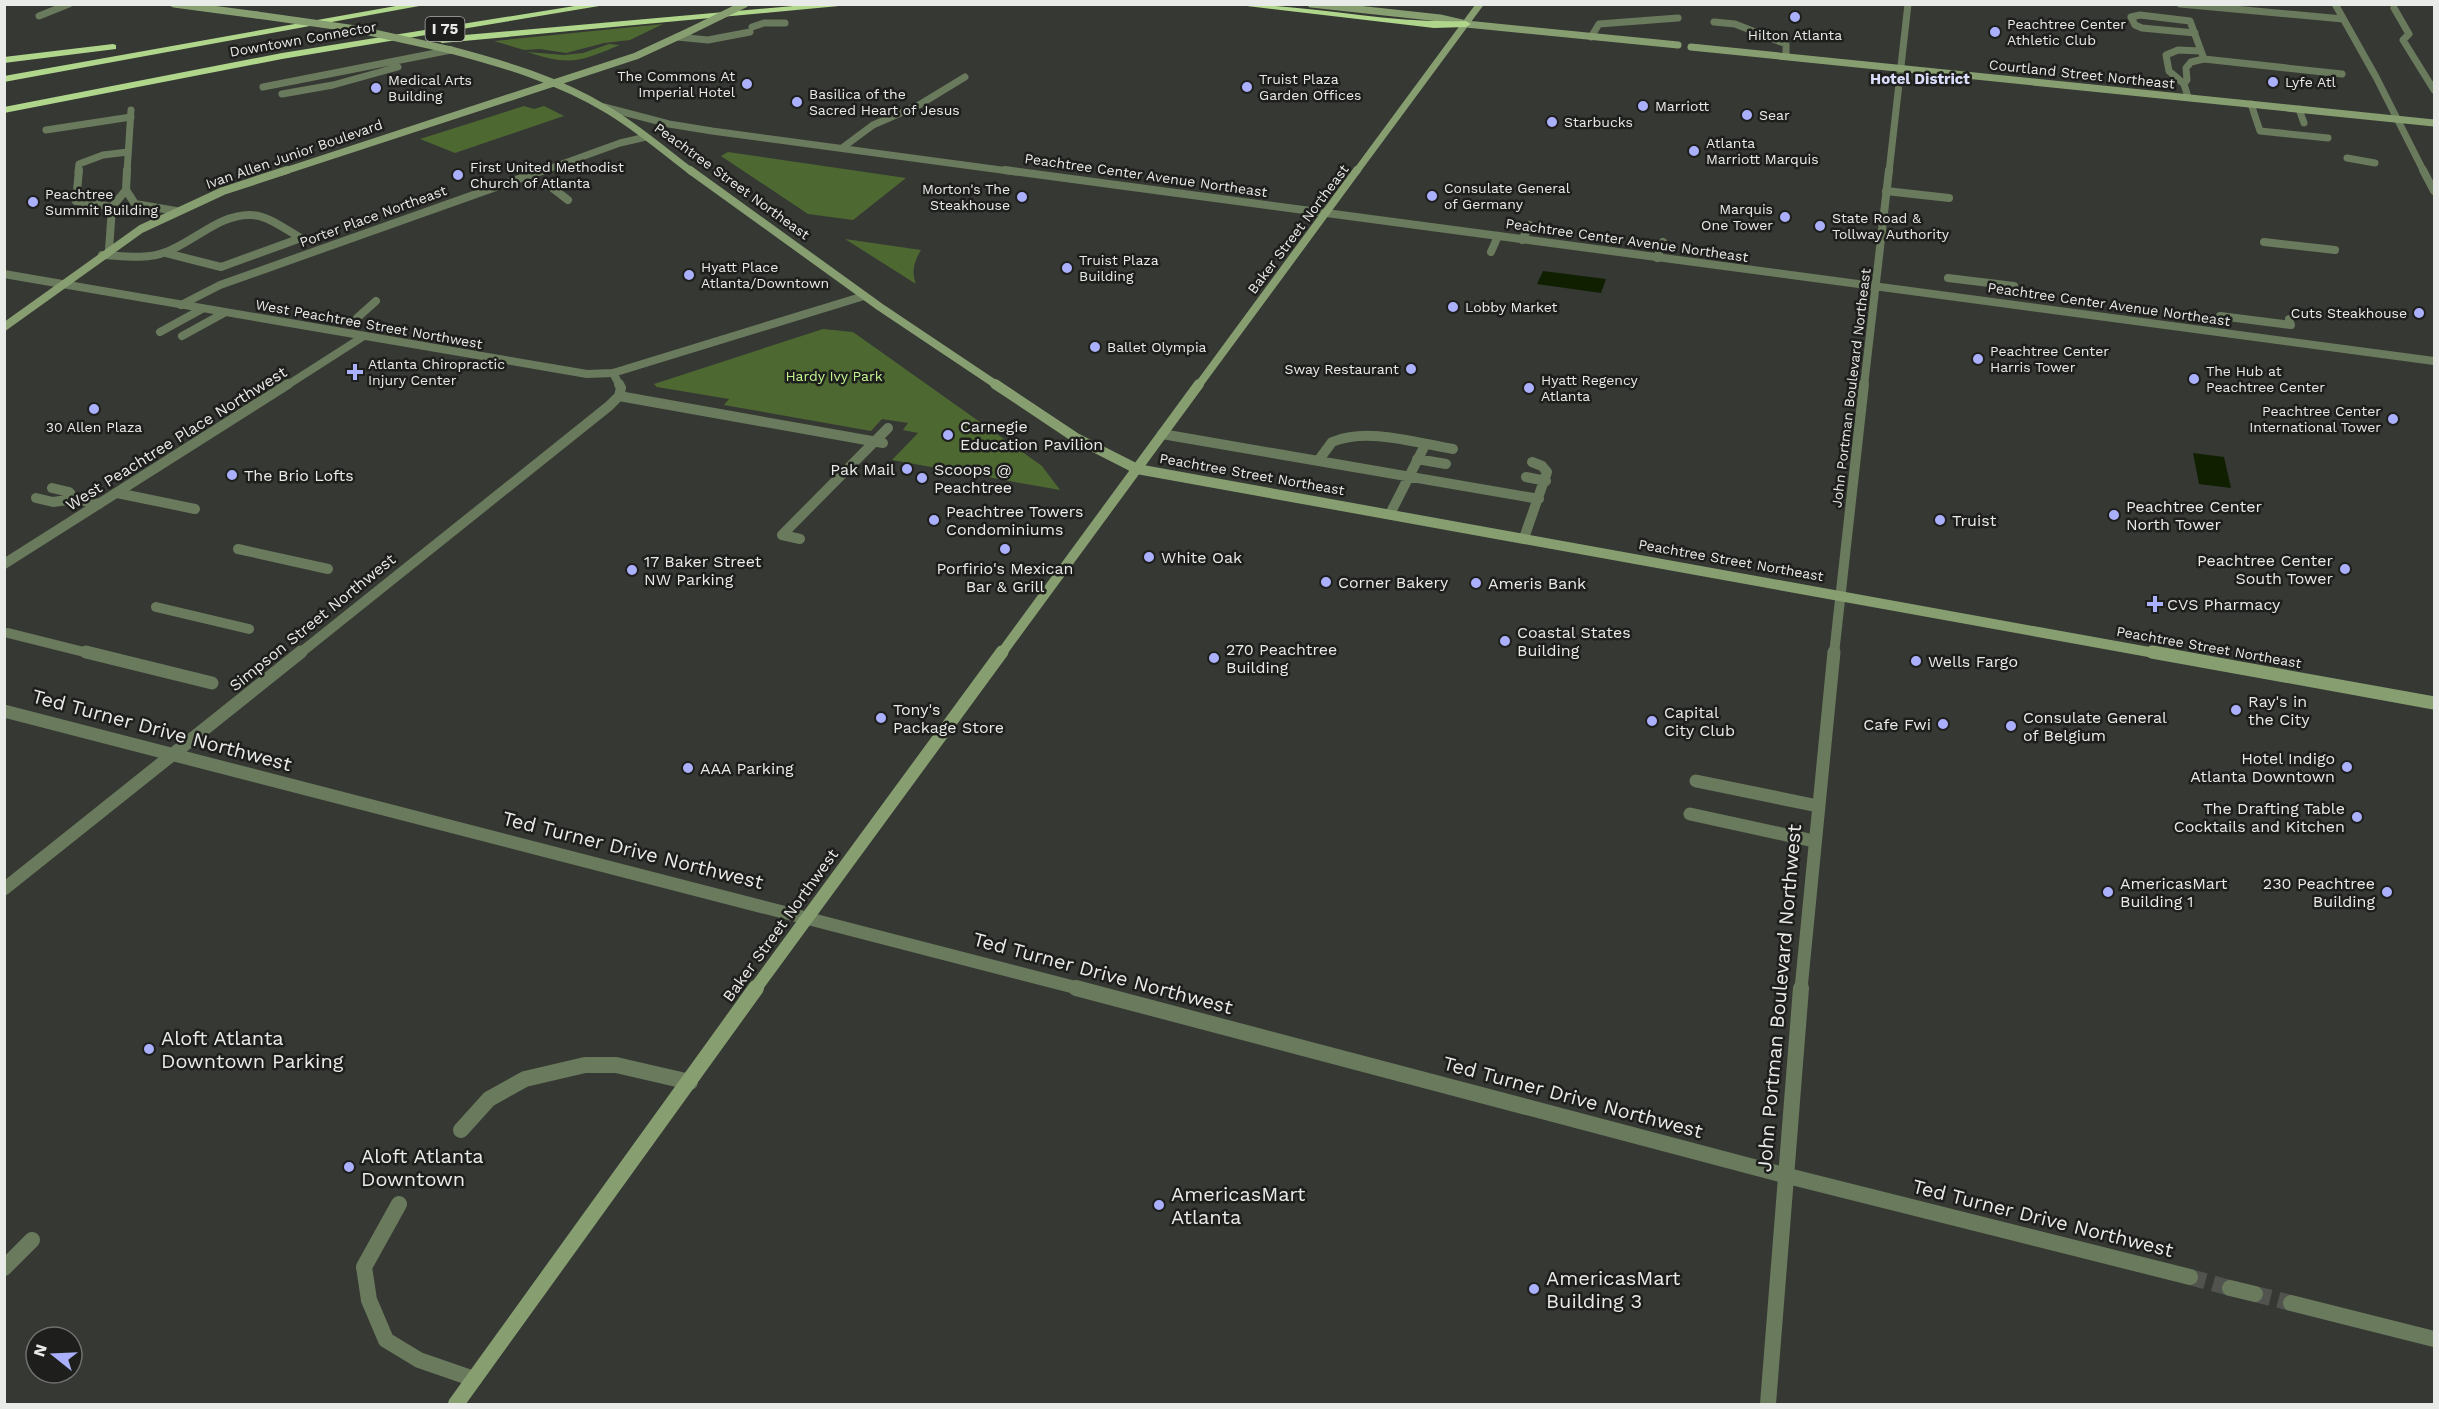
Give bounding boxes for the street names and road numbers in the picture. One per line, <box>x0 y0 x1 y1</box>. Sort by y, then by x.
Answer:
road number: I 75 <box>426 17 464 41</box>
street label: Downtown Connector <box>228 18 378 60</box>
street label: Courtland Street Northeast <box>1988 56 2176 92</box>
street label: Ivan Allen Junior Boulevard <box>203 116 385 192</box>
street label: Peachtree Street Northeast <box>651 119 813 243</box>
street label: Peachtree Center Avenue Northeast <box>1024 150 1268 200</box>
street label: Baker Street Northeast <box>1244 161 1352 297</box>
street label: Porter Place Northeast <box>297 182 449 250</box>
street label: Peachtree Center Avenue Northeast <box>1505 215 1749 265</box>
street label: John Portman Boulevard Northeast <box>1828 267 1874 509</box>
street label: Peachtree Center Avenue Northeast <box>1987 279 2231 329</box>
street label: West Peachtree Street Northwest <box>254 296 484 352</box>
street label: West Peachtree Place Northwest <box>62 362 290 515</box>
street label: Peachtree Street Northeast <box>1158 450 1346 498</box>
street label: Peachtree Street Northeast <box>1637 536 1825 584</box>
street label: Simpson Street Northwest <box>226 549 399 695</box>
street label: Peachtree Street Northeast <box>2115 623 2303 671</box>
street label: Ted Turner Drive Northwest <box>29 684 295 776</box>
street label: Ted Turner Drive Northwest <box>500 806 767 894</box>
street label: John Portman Boulevard Northwest <box>1752 822 1806 1173</box>
street label: Baker Street Northwest <box>719 845 842 1005</box>
street label: Ted Turner Drive Northwest <box>970 927 1236 1019</box>
street label: Ted Turner Drive Northwest <box>1440 1051 1706 1143</box>
street label: Ted Turner Drive Northwest <box>1910 1174 2177 1262</box>

